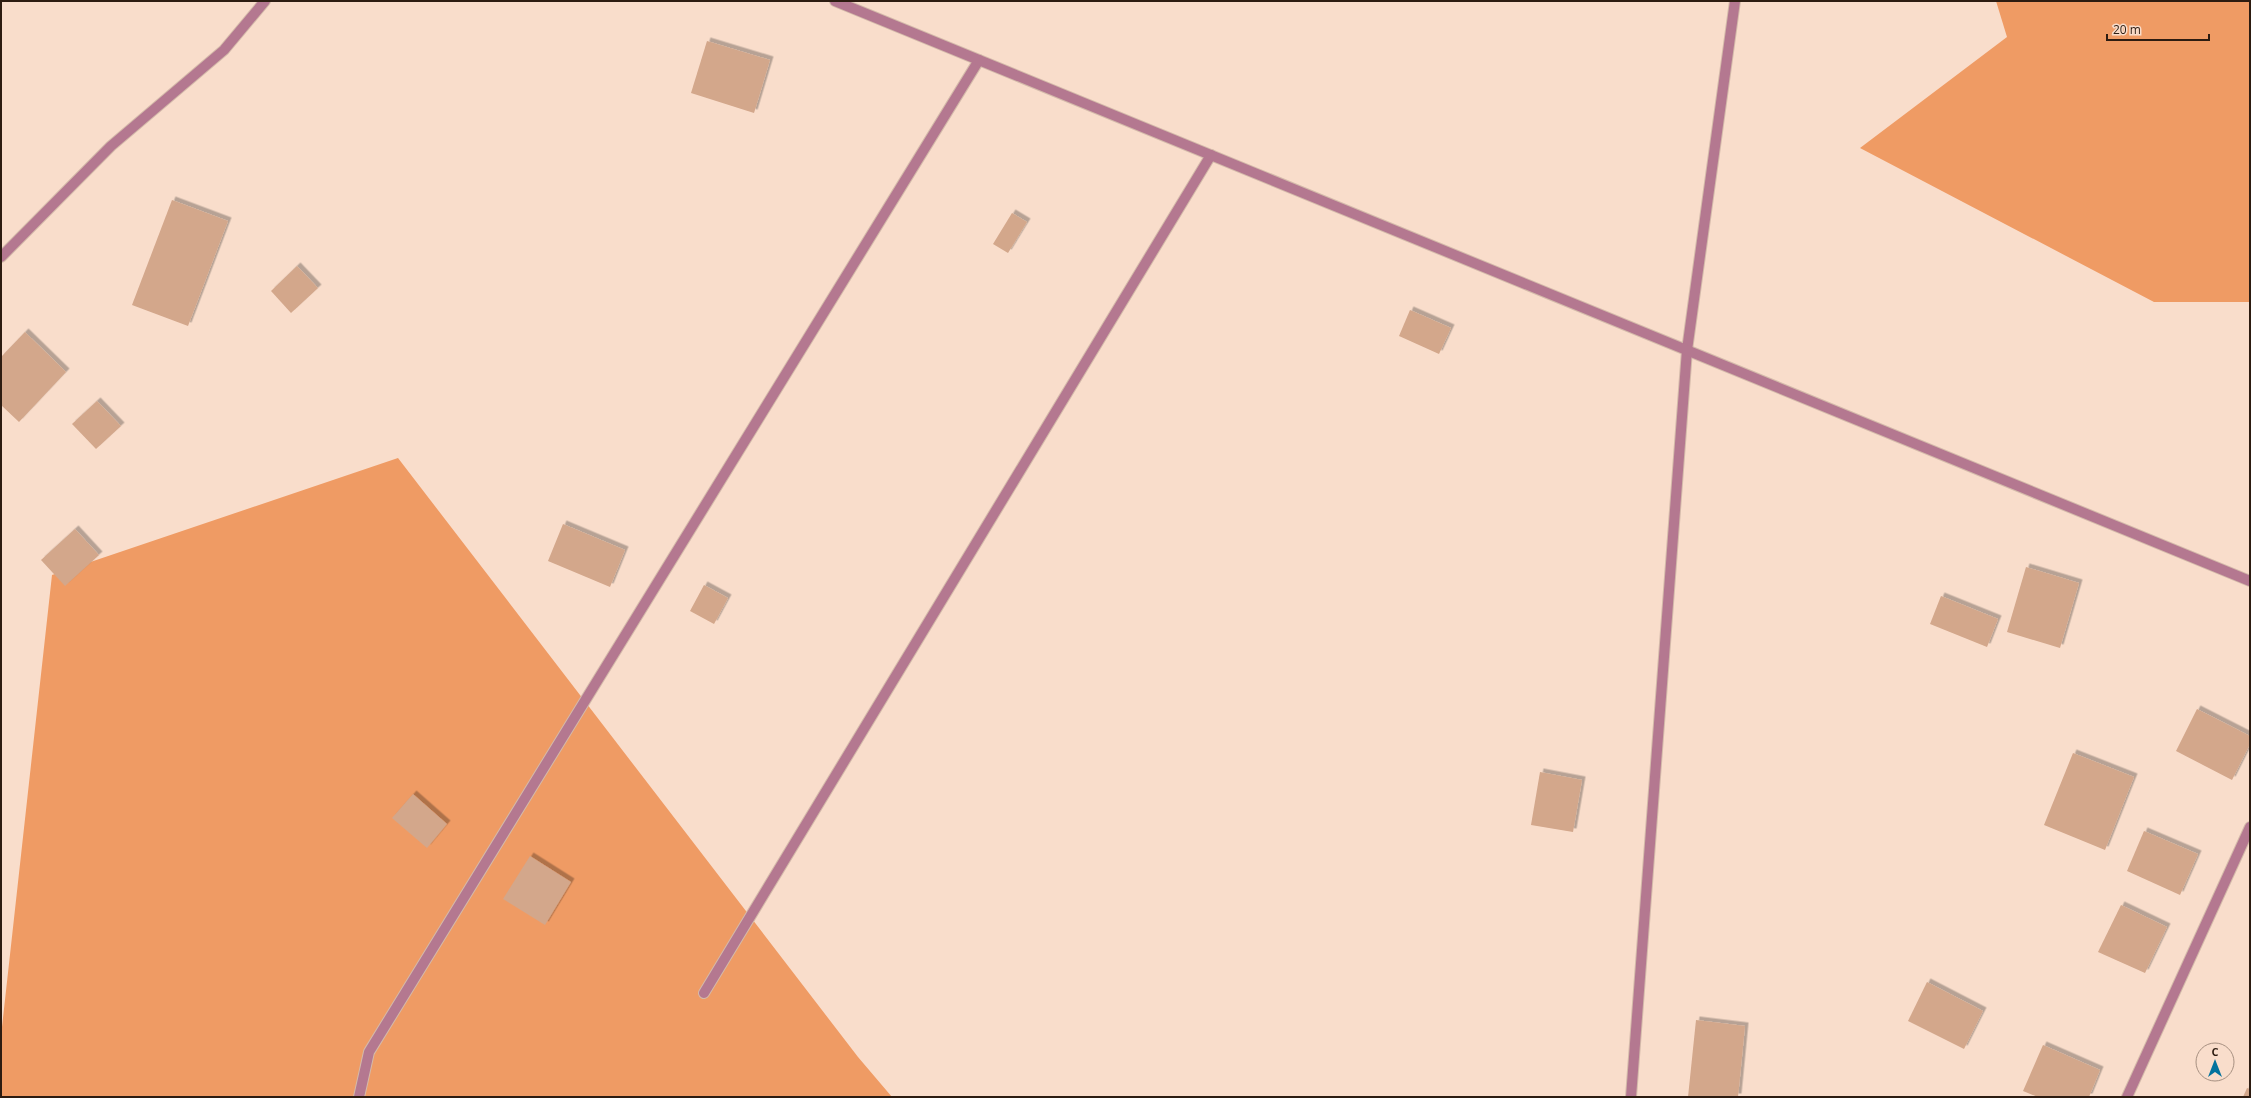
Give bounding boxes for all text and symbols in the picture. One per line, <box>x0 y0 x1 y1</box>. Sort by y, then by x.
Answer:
scale bar <box>2107 16 2209 42</box>
text: 20 m <box>2113 21 2141 38</box>
north arrow <box>2195 1042 2235 1082</box>
text: С <box>2211 1044 2219 1059</box>

